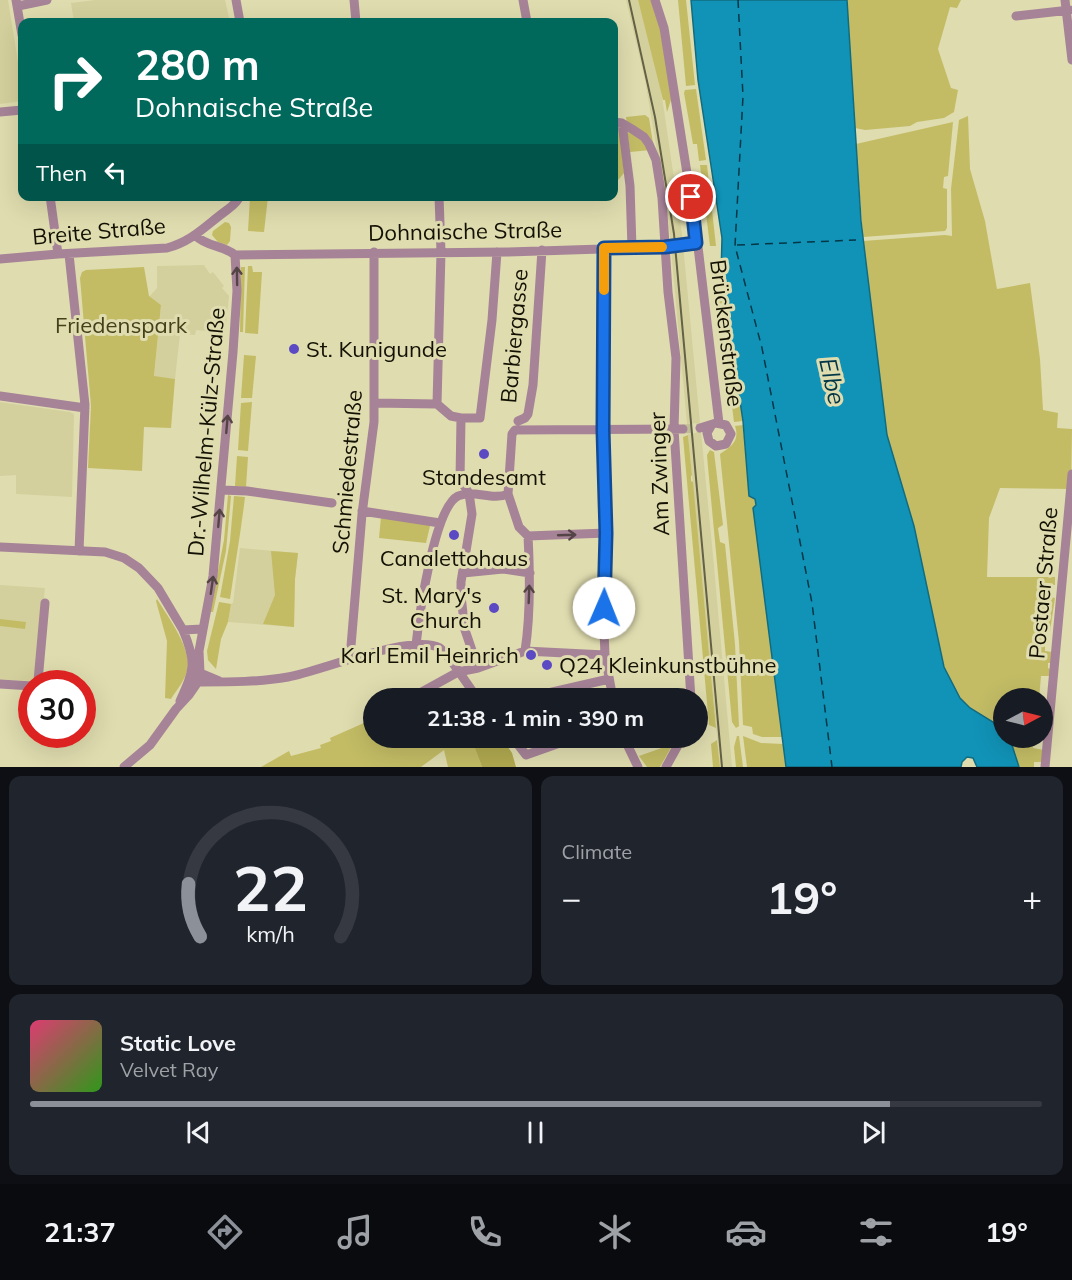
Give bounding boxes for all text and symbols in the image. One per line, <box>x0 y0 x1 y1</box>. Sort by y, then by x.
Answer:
text: 280 m <box>135 38 260 91</box>
icon: right <box>36 42 114 120</box>
text: Dohnaische Straße <box>135 90 373 124</box>
icon: left <box>99 156 132 189</box>
text: Then <box>36 159 87 187</box>
pin <box>665 171 716 222</box>
icon: arrive <box>674 180 707 213</box>
street label: Breite Straße <box>31 211 167 251</box>
street label: Dohnaische Straße <box>368 215 562 247</box>
street label: Brückenstraße <box>704 258 750 408</box>
one-way arrow <box>231 267 243 286</box>
street label: Barbiergasse <box>494 268 534 404</box>
street label: Dr.-Wilhelm-Külz-Straße <box>181 306 231 558</box>
park label: Friedenspark <box>55 311 188 339</box>
place label: St. Kunigunde <box>306 335 447 363</box>
marker: St. Kunigunde <box>287 342 301 356</box>
water label: Elbe <box>813 355 853 407</box>
street label: Schmiedestraße <box>326 389 368 555</box>
street label: Am Zwinger <box>643 411 675 537</box>
one-way arrow <box>222 415 233 435</box>
marker: Standesamt <box>477 447 491 461</box>
place label: Standesamt <box>422 463 546 491</box>
street label: Postaer Straße <box>1022 506 1064 660</box>
one-way arrow <box>214 509 225 529</box>
marker: Canalettohaus <box>447 528 461 542</box>
one-way arrow <box>556 529 576 540</box>
place label: Canalettohaus <box>380 544 528 572</box>
one-way arrow <box>206 576 217 596</box>
position arrow <box>572 576 636 640</box>
place label: St. Mary's Church <box>381 581 482 634</box>
one-way arrow <box>523 584 535 604</box>
marker: St. Mary's Church <box>487 601 501 615</box>
place label: Karl Emil Heinrich <box>340 641 519 669</box>
marker: Karl Emil Heinrich <box>524 648 538 662</box>
place label: Q24 Kleinkunstbühne <box>559 651 776 679</box>
marker: Q24 Kleinkunstbühne <box>540 658 554 672</box>
speed limit sign: 30 <box>18 670 96 748</box>
north arrow <box>993 688 1053 748</box>
map controls <box>993 688 1053 748</box>
text: 21:38 · 1 min · 390 m <box>427 704 644 732</box>
text: Climate <box>562 839 632 864</box>
text: 22 <box>233 848 308 927</box>
text: 19° <box>766 869 837 925</box>
text: − <box>562 877 581 918</box>
text: + <box>1022 877 1042 918</box>
text: km/h <box>246 921 294 948</box>
text: Static Love <box>120 1029 236 1057</box>
text: Velvet Ray <box>120 1057 218 1082</box>
icon: previous <box>182 1116 215 1149</box>
icon: pause <box>519 1116 552 1149</box>
icon: next <box>857 1116 890 1149</box>
icon: directions <box>204 1211 246 1253</box>
icon: music <box>334 1211 376 1253</box>
icon: phone <box>464 1211 506 1253</box>
icon: climate <box>594 1211 636 1253</box>
icon: car <box>725 1211 767 1253</box>
icon: filters <box>855 1211 897 1253</box>
text: 21:37 <box>44 1215 116 1249</box>
text: 19° <box>985 1215 1028 1249</box>

